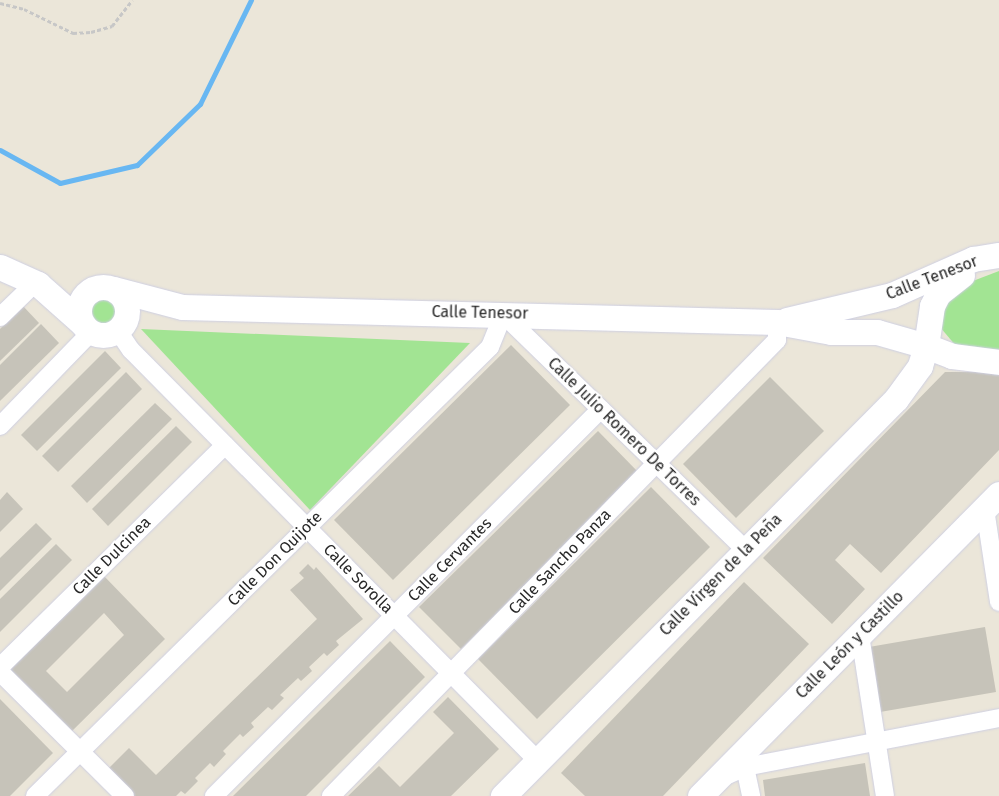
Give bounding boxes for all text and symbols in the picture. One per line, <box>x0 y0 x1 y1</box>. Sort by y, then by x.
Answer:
street label: Calle Tenesor <box>883 252 981 304</box>
street label: Calle Tenesor <box>431 303 529 323</box>
street label: Calle Julio Romero De Torres <box>544 354 704 510</box>
street label: Calle Sancho Panza <box>505 505 615 619</box>
street label: Calle Don Quijote <box>224 508 326 610</box>
street label: Calle Virgen de la Peña <box>656 510 786 640</box>
street label: Calle Dulcinea <box>69 513 155 599</box>
street label: Calle Cervantes <box>404 514 496 606</box>
street label: Calle Sorolla <box>319 540 397 618</box>
street label: Calle León y Castillo <box>792 587 908 703</box>

